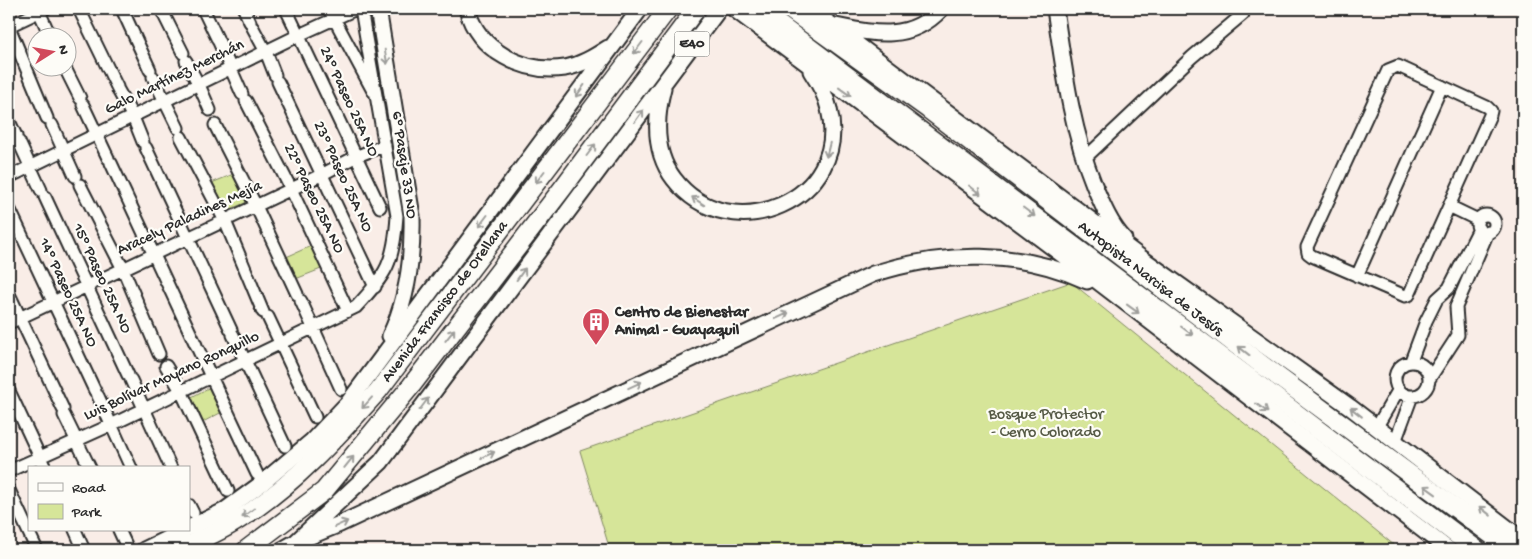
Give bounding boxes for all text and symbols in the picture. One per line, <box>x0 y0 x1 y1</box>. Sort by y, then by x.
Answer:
north arrow <box>28 28 78 78</box>
road number: E40 <box>674 32 710 56</box>
street label: Galo Martínez Merchán <box>102 36 248 120</box>
one-way arrow <box>633 41 643 55</box>
text: N <box>53 44 72 56</box>
street label: 24º Paseo 25A NO <box>314 44 382 161</box>
one-way arrow <box>381 48 391 64</box>
one-way arrow <box>575 84 586 97</box>
one-way arrow <box>838 87 852 97</box>
street label: 6º Pasaje 33 NO <box>386 110 420 220</box>
one-way arrow <box>633 110 644 123</box>
street label: 23º Paseo 25A NO <box>308 118 376 236</box>
street label: 22º Paseo 25A NO <box>278 141 348 257</box>
one-way arrow <box>823 142 832 158</box>
one-way arrow <box>586 143 596 157</box>
one-way arrow <box>535 170 545 184</box>
street label: Aracely Paladines Mejía <box>115 177 267 261</box>
one-way arrow <box>968 184 981 195</box>
one-way arrow <box>691 195 705 206</box>
one-way arrow <box>1022 207 1035 218</box>
one-way arrow <box>478 214 488 228</box>
street label: Avenida Francisco de Orellana <box>378 217 514 387</box>
street label: Autopista Narcisa de Jesús <box>1074 217 1228 341</box>
street label: 15º Paseo 25A NO <box>67 220 135 337</box>
street label: 14º Paseo 25A NO <box>33 234 101 351</box>
one-way arrow <box>516 267 526 281</box>
place label: Centro de Bienestar Animal - Guayaquil <box>614 304 750 341</box>
one-way arrow <box>1126 304 1140 314</box>
building icon: Centro de Bienestar Animal - Guayaquil <box>581 307 611 346</box>
one-way arrow <box>774 310 789 320</box>
one-way arrow <box>1180 325 1193 336</box>
street label: Luis Bolívar Moyano Ronquillo <box>81 328 263 426</box>
one-way arrow <box>445 328 455 342</box>
one-way arrow <box>1237 346 1251 356</box>
one-way arrow <box>627 380 642 390</box>
one-way arrow <box>361 397 373 410</box>
one-way arrow <box>418 398 429 411</box>
one-way arrow <box>1255 402 1268 413</box>
park label: Bosque Protector - Cerro Colorado <box>987 406 1105 443</box>
one-way arrow <box>1350 406 1363 417</box>
one-way arrow <box>480 449 495 459</box>
one-way arrow <box>343 455 354 468</box>
legend <box>28 466 190 532</box>
text: Road <box>72 480 106 498</box>
one-way arrow <box>1423 485 1437 495</box>
text: Park <box>71 504 102 522</box>
one-way arrow <box>1479 505 1492 516</box>
one-way arrow <box>241 508 255 518</box>
one-way arrow <box>333 518 348 528</box>

